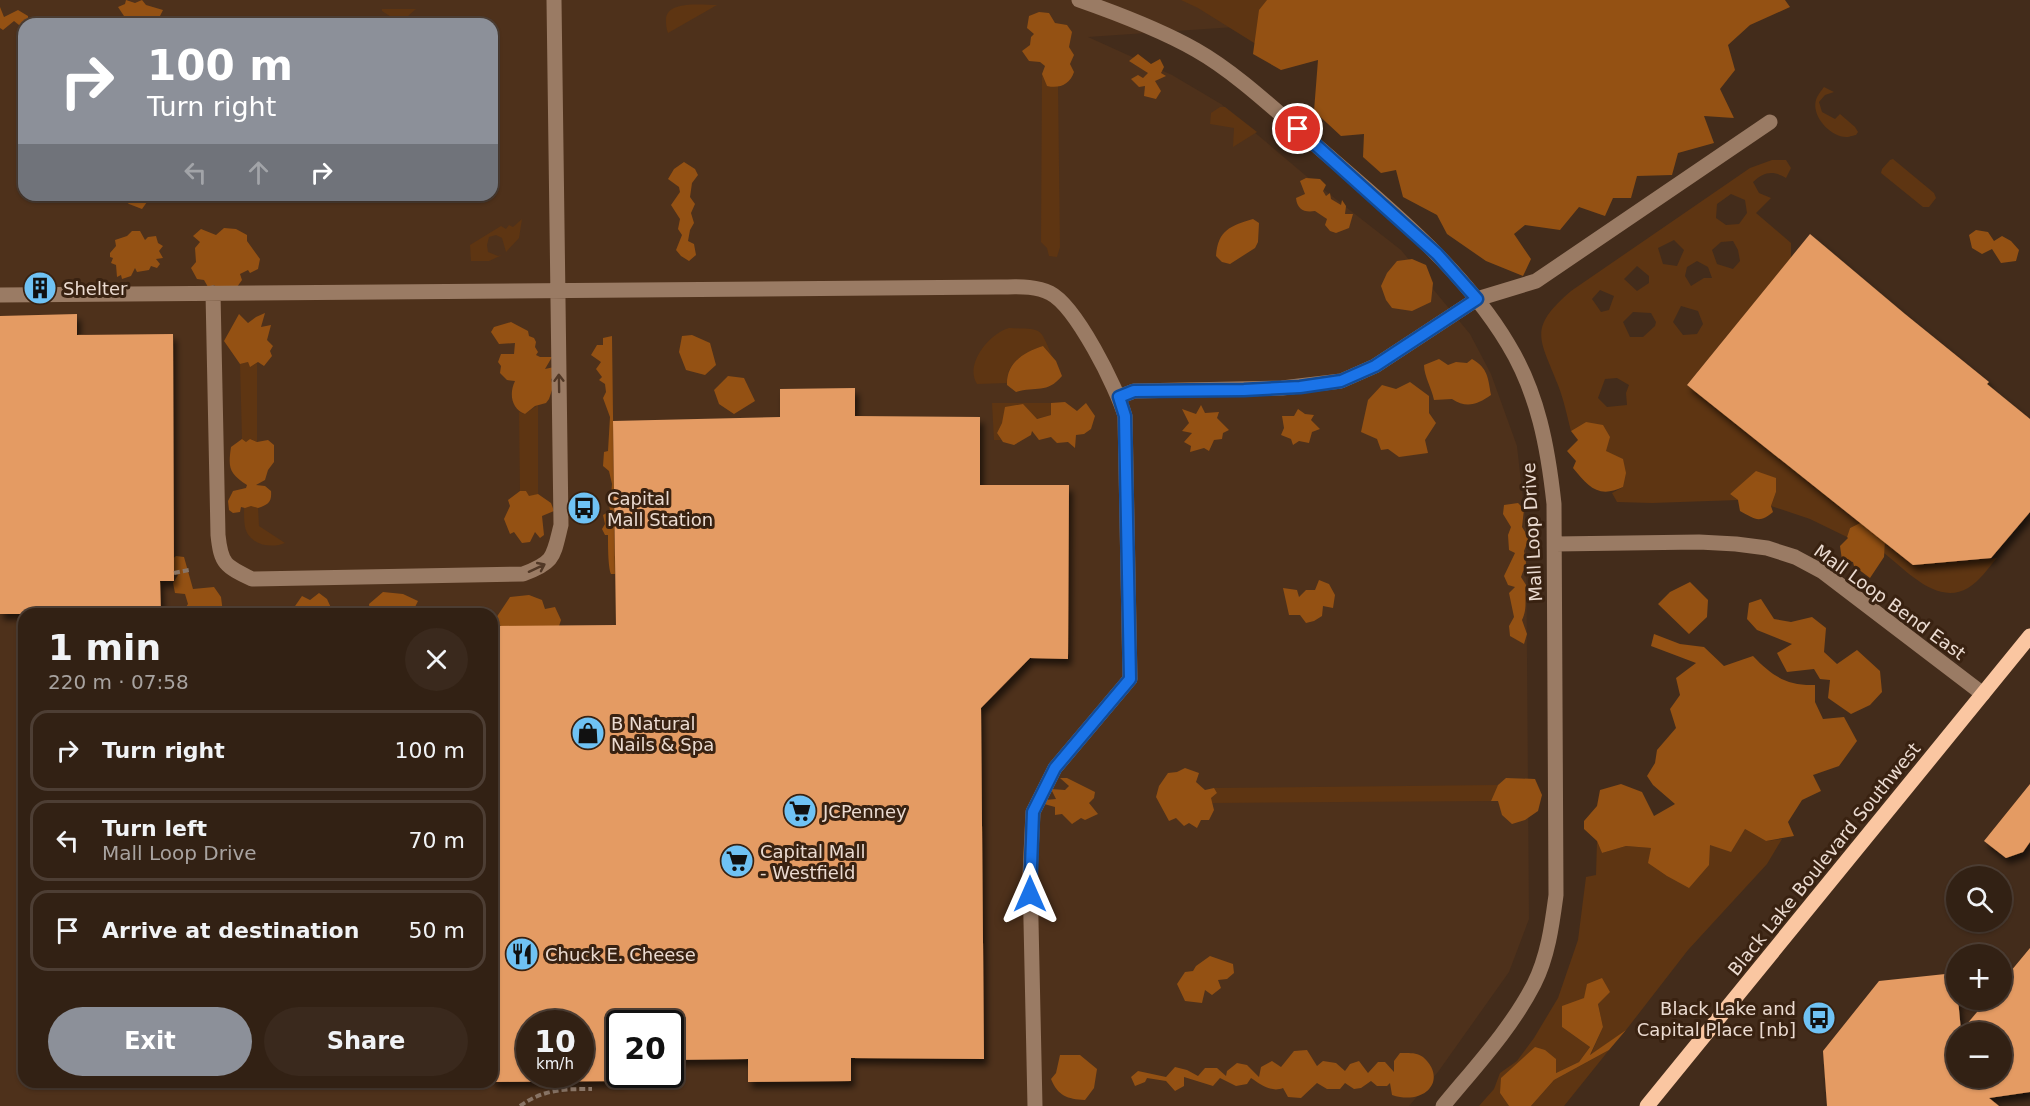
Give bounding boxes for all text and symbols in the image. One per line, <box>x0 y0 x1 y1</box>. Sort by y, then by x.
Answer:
text: 100 m <box>147 41 293 90</box>
icon: right <box>48 42 126 120</box>
text: Turn right <box>147 91 276 122</box>
pin <box>1272 103 1323 154</box>
icon: arrive <box>1281 112 1314 145</box>
icon: left <box>179 156 212 189</box>
icon: ahead <box>242 156 275 189</box>
icon: right <box>305 156 338 189</box>
building icon: Shelter <box>22 270 58 306</box>
place label: Shelter <box>63 278 128 299</box>
one-way arrow <box>553 373 564 393</box>
street label: Mall Loop Drive <box>1518 462 1546 602</box>
place label: Capital Mall Station <box>607 488 713 530</box>
bus stop icon: Capital Mall Station <box>566 490 602 526</box>
street label: Mall Loop Bend East <box>1810 540 1970 664</box>
one-way arrow <box>527 562 545 573</box>
text: 1 min <box>48 627 161 668</box>
button: close <box>405 628 468 691</box>
text: 220 m · 07:58 <box>48 670 189 694</box>
place label: B Natural Nails & Spa <box>611 713 714 755</box>
shop icon: B Natural Nails & Spa <box>570 715 606 751</box>
icon: right <box>51 734 84 767</box>
text: Turn right <box>102 738 225 763</box>
text: 100 m <box>395 738 465 763</box>
street label: Black Lake Boulevard Southwest <box>1724 738 1924 980</box>
supermarket icon: JCPenney <box>782 793 818 829</box>
place label: JCPenney <box>822 801 907 822</box>
text: Turn left <box>102 816 207 841</box>
icon: left <box>51 824 84 857</box>
text: 70 m <box>409 828 465 853</box>
text: Mall Loop Drive <box>102 841 257 865</box>
place label: Capital Mall - Westfield <box>760 841 865 883</box>
supermarket icon: Capital Mall - Westfield <box>719 843 755 879</box>
position arrow <box>998 862 1062 926</box>
map controls <box>1946 866 2012 1088</box>
button: search <box>1946 866 2012 932</box>
icon: arrive <box>51 914 84 947</box>
text: Arrive at destination <box>102 918 359 943</box>
text: 50 m <box>409 918 465 943</box>
restaurant icon: Chuck E. Cheese <box>504 936 540 972</box>
place label: Chuck E. Cheese <box>545 944 696 965</box>
button: + <box>1946 944 2012 1010</box>
place label: Black Lake and Capital Place [nb] <box>1637 998 1796 1040</box>
bus stop icon: Black Lake and Capital Place [nb] <box>1801 1000 1837 1036</box>
button: Exit <box>48 1007 252 1076</box>
button: Share <box>264 1007 468 1076</box>
speed limit sign: 20 <box>606 1010 684 1088</box>
button: − <box>1946 1022 2012 1088</box>
text: 10 <box>534 1024 576 1059</box>
text: km/h <box>536 1055 574 1073</box>

